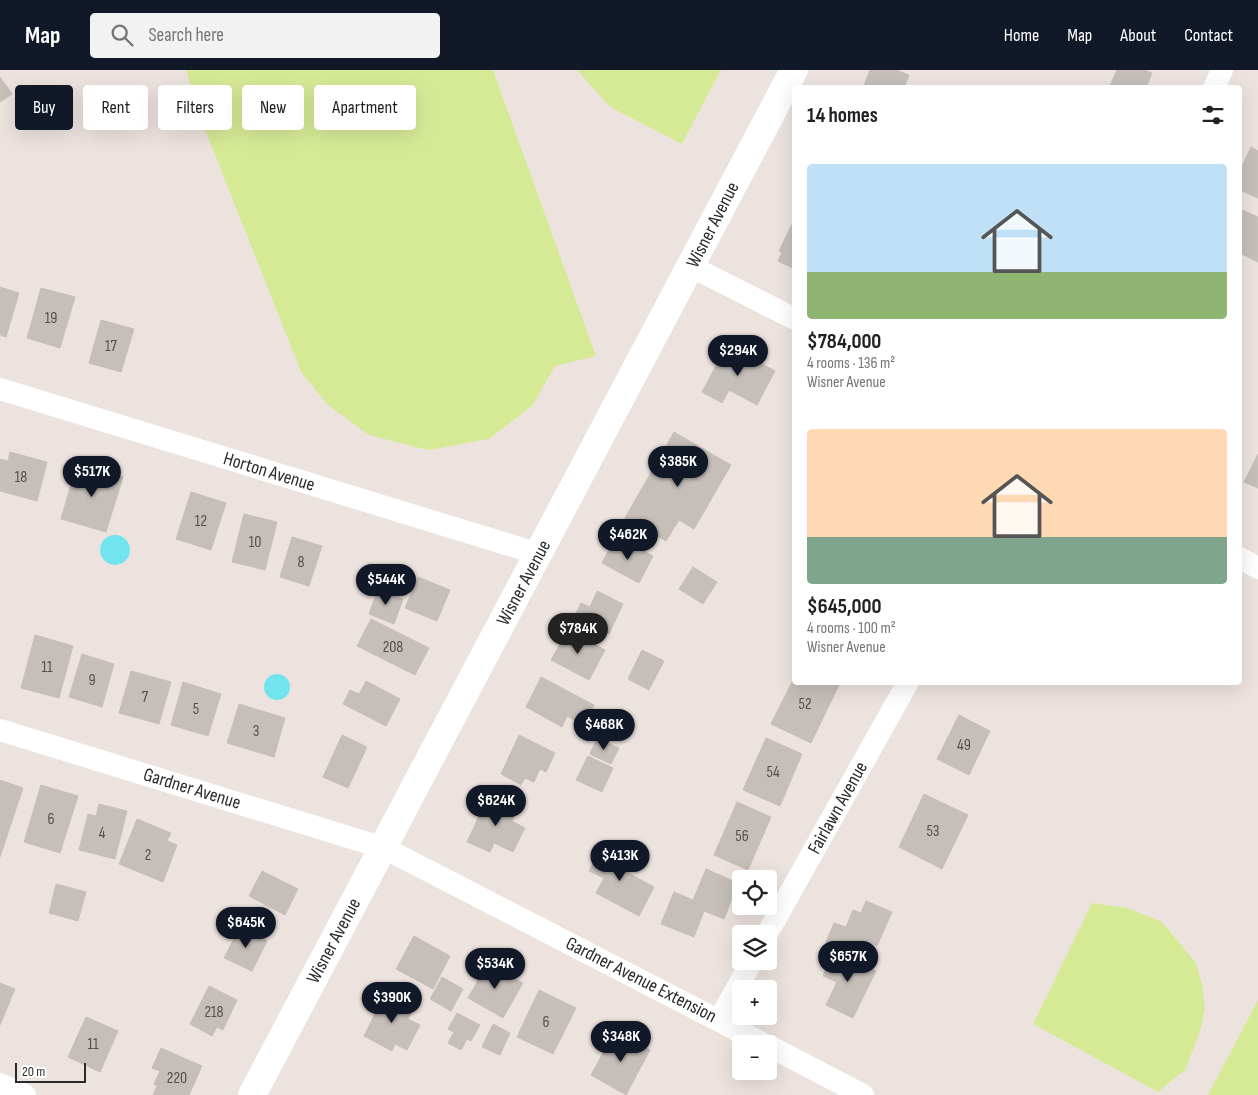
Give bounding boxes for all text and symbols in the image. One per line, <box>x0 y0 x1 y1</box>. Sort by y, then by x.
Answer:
search box <box>90 13 440 58</box>
text: Map <box>25 21 60 50</box>
icon: search <box>108 21 136 49</box>
text: Search here <box>148 24 224 47</box>
text: Home <box>1004 25 1039 46</box>
text: Map <box>1067 25 1092 46</box>
text: About <box>1120 25 1156 46</box>
text: Contact <box>1184 25 1233 46</box>
chip: Buy <box>15 85 73 130</box>
chip: Rent <box>83 85 148 130</box>
chip: Filters <box>158 85 232 130</box>
chip: New <box>242 85 304 130</box>
chip: Apartment <box>314 85 416 130</box>
icon: filters <box>1199 101 1227 129</box>
text: 14 homes <box>807 103 878 128</box>
street label: Wisner Avenue <box>682 178 744 272</box>
icon: home <box>972 196 1062 286</box>
house number: 19 <box>45 309 57 328</box>
text: $784,000 <box>807 329 881 354</box>
pin: $294K <box>703 334 773 377</box>
house number: 17 <box>105 337 118 356</box>
text: $294K <box>719 341 757 360</box>
text: 4 rooms · 136 m² <box>807 354 895 373</box>
text: Wisner Avenue <box>807 373 886 392</box>
pin: $385K <box>643 446 713 488</box>
street label: Horton Avenue <box>221 447 317 497</box>
text: $385K <box>659 452 697 471</box>
pin: $517K <box>57 456 127 498</box>
icon: home <box>972 461 1062 551</box>
text: $517K <box>74 462 110 481</box>
house number: 18 <box>15 468 27 487</box>
house number: 12 <box>195 512 207 531</box>
pin: $462K <box>593 518 663 561</box>
text: $462K <box>609 525 647 544</box>
house number: 10 <box>249 533 261 552</box>
street label: Wisner Avenue <box>492 536 556 630</box>
house number: 8 <box>297 553 305 572</box>
pin: $544K <box>351 564 421 606</box>
text: $544K <box>367 570 405 589</box>
text: $645,000 <box>807 594 882 619</box>
pin: $784K <box>543 612 613 655</box>
text: $784K <box>559 619 597 638</box>
text: 4 rooms · 100 m² <box>807 619 896 638</box>
house number: 208 <box>383 638 403 657</box>
text: Wisner Avenue <box>807 638 886 657</box>
house number: 11 <box>41 658 53 677</box>
house number: 9 <box>88 671 96 690</box>
house number: 7 <box>142 688 149 707</box>
house number: 52 <box>798 695 812 714</box>
house number: 5 <box>193 700 199 719</box>
pin: $468K <box>569 708 639 751</box>
text: $468K <box>585 715 623 734</box>
house number: 3 <box>253 722 259 741</box>
house number: 49 <box>957 736 971 755</box>
street label: Fairlawn Avenue <box>803 758 873 858</box>
street label: Gardner Avenue <box>141 763 243 815</box>
house number: 54 <box>766 763 780 782</box>
pin: $624K <box>461 784 531 827</box>
text: $624K <box>477 791 515 810</box>
house number: 6 <box>47 810 55 829</box>
house number: 53 <box>926 822 940 841</box>
house number: 4 <box>99 824 106 843</box>
house number: 56 <box>735 827 749 846</box>
pin: $413K <box>585 840 655 882</box>
house number: 2 <box>145 846 151 865</box>
text: $413K <box>602 846 639 865</box>
map controls <box>732 870 777 1080</box>
button: locate <box>732 870 777 915</box>
street label: Wisner Avenue <box>302 894 366 988</box>
pin: $645K <box>211 906 281 949</box>
text: $645K <box>227 913 265 932</box>
button: layers <box>732 925 777 970</box>
street label: Gardner Avenue Extension <box>562 932 720 1028</box>
pin: $657K <box>813 940 883 983</box>
text: $657K <box>829 947 867 966</box>
pin: $534K <box>460 948 530 990</box>
text: $534K <box>476 954 514 973</box>
button: + <box>732 980 777 1025</box>
pin: $390K <box>357 982 427 1024</box>
text: $390K <box>373 988 411 1007</box>
house number: 218 <box>204 1003 224 1022</box>
house number: 6 <box>542 1013 550 1032</box>
pin: $348K <box>586 1020 656 1063</box>
text: $348K <box>602 1027 640 1046</box>
house number: 11 <box>87 1035 99 1054</box>
button: − <box>732 1035 777 1080</box>
scale bar <box>15 1060 86 1083</box>
text: 20 m <box>22 1063 45 1080</box>
house number: 220 <box>167 1069 187 1088</box>

